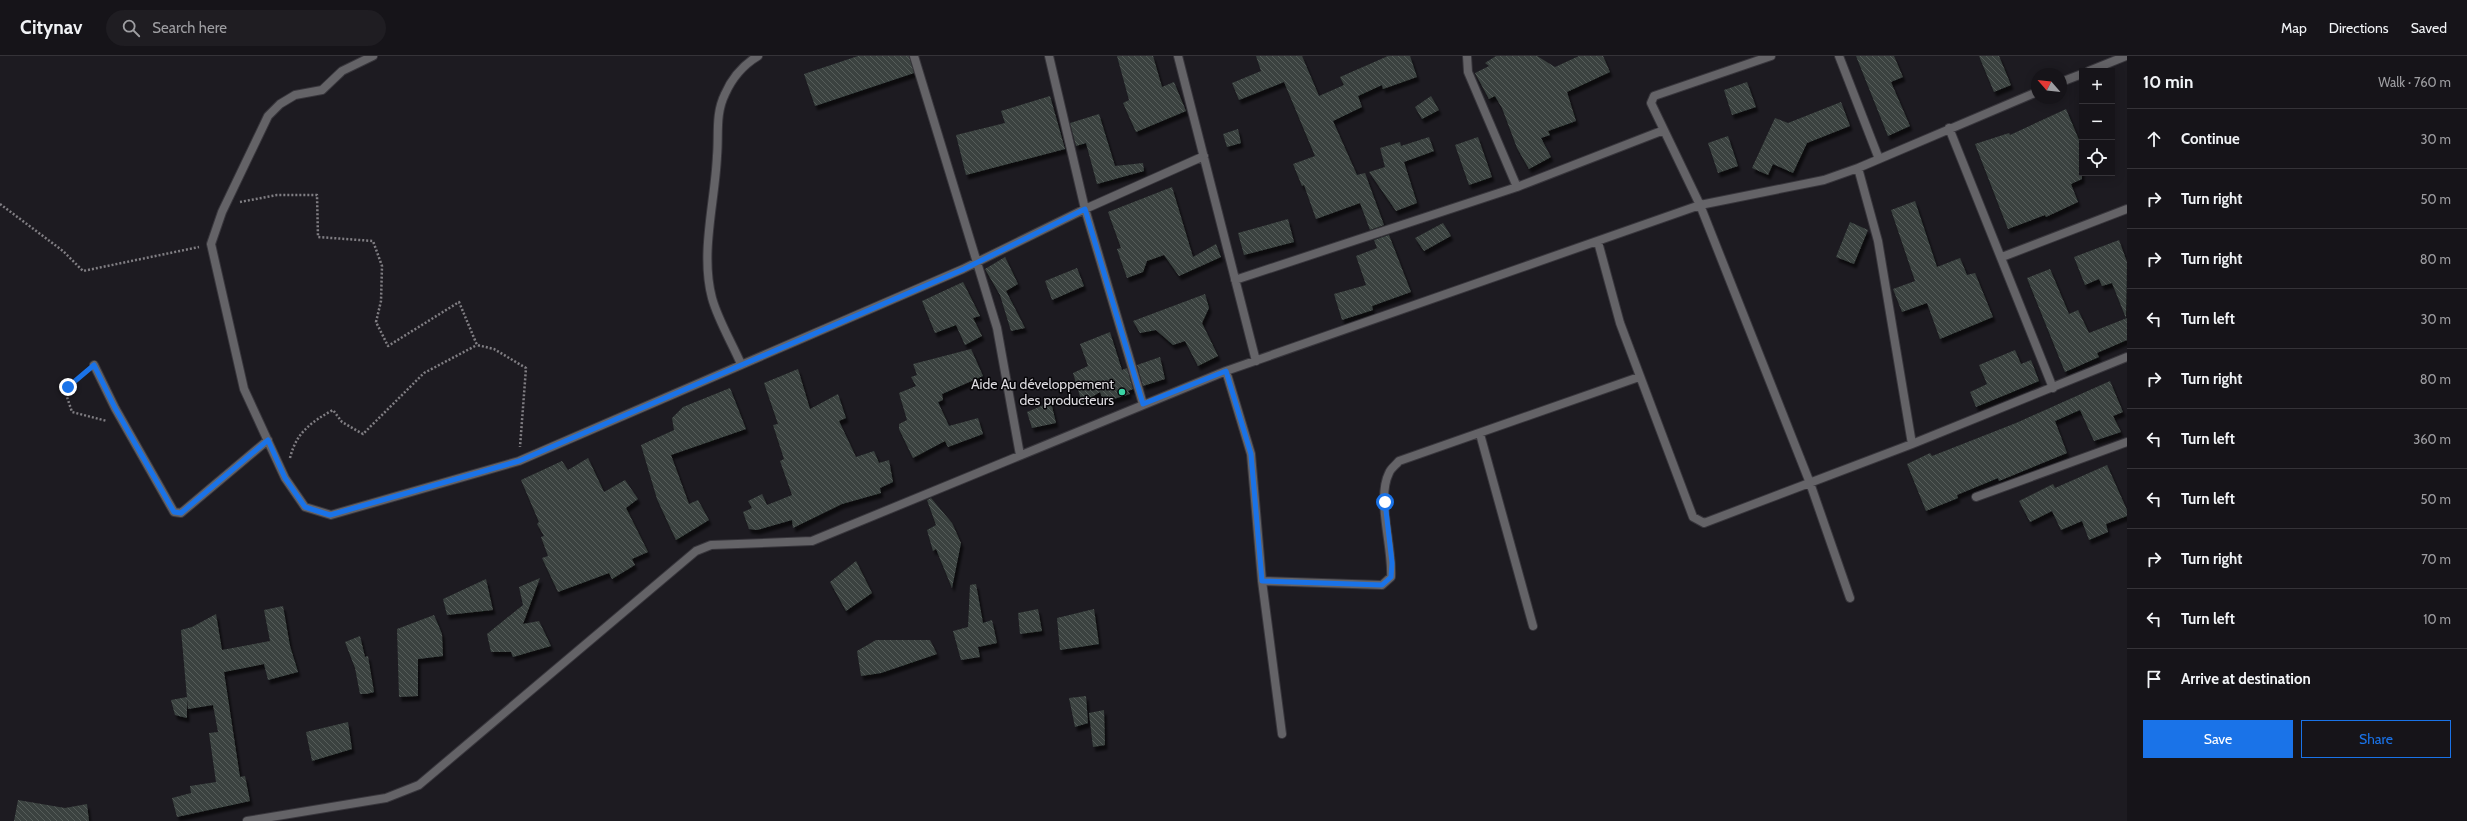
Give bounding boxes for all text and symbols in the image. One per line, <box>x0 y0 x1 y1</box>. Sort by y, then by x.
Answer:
search box <box>106 10 386 46</box>
text: Citynav <box>20 16 82 39</box>
icon: search <box>120 17 142 39</box>
text: Search here <box>152 19 227 37</box>
text: Map <box>2281 19 2307 37</box>
text: Directions <box>2329 19 2389 37</box>
text: Saved <box>2411 19 2447 37</box>
north arrow <box>2031 68 2067 104</box>
map controls <box>2079 68 2115 176</box>
button: + <box>2079 68 2115 104</box>
text: 10 min <box>2143 72 2193 92</box>
text: Walk · 760 m <box>2378 74 2451 90</box>
button: − <box>2079 104 2115 140</box>
icon: ahead <box>2143 128 2165 150</box>
text: Continue <box>2181 130 2240 148</box>
text: 30 m <box>2421 131 2451 147</box>
button: locate <box>2079 140 2115 176</box>
icon: right <box>2143 188 2165 210</box>
text: Turn right <box>2181 190 2242 208</box>
text: 50 m <box>2421 191 2451 207</box>
icon: right <box>2143 248 2165 270</box>
text: Turn right <box>2181 250 2242 268</box>
text: 80 m <box>2420 251 2451 267</box>
icon: left <box>2143 308 2165 330</box>
text: Turn left <box>2181 310 2235 328</box>
text: 30 m <box>2421 311 2451 327</box>
icon: right <box>2143 368 2165 390</box>
text: Turn right <box>2181 370 2242 388</box>
text: 80 m <box>2420 371 2451 387</box>
place label: Aide Au développement des producteurs <box>971 375 1114 409</box>
route end <box>59 378 77 396</box>
marker: Aide Au développement des producteurs <box>1117 387 1127 397</box>
icon: left <box>2143 428 2165 450</box>
text: Turn left <box>2181 430 2235 448</box>
text: 360 m <box>2413 431 2451 447</box>
icon: left <box>2143 488 2165 510</box>
text: Turn left <box>2181 490 2235 508</box>
text: 50 m <box>2421 491 2451 507</box>
route start <box>1376 493 1394 511</box>
icon: right <box>2143 548 2165 570</box>
text: Turn right <box>2181 550 2242 568</box>
text: 70 m <box>2421 551 2451 567</box>
icon: left <box>2143 608 2165 630</box>
text: Turn left <box>2181 610 2235 628</box>
text: 10 m <box>2423 611 2451 627</box>
icon: arrive <box>2143 668 2165 690</box>
text: Arrive at destination <box>2181 670 2311 688</box>
button: Save <box>2143 720 2293 758</box>
button: Share <box>2301 720 2451 758</box>

